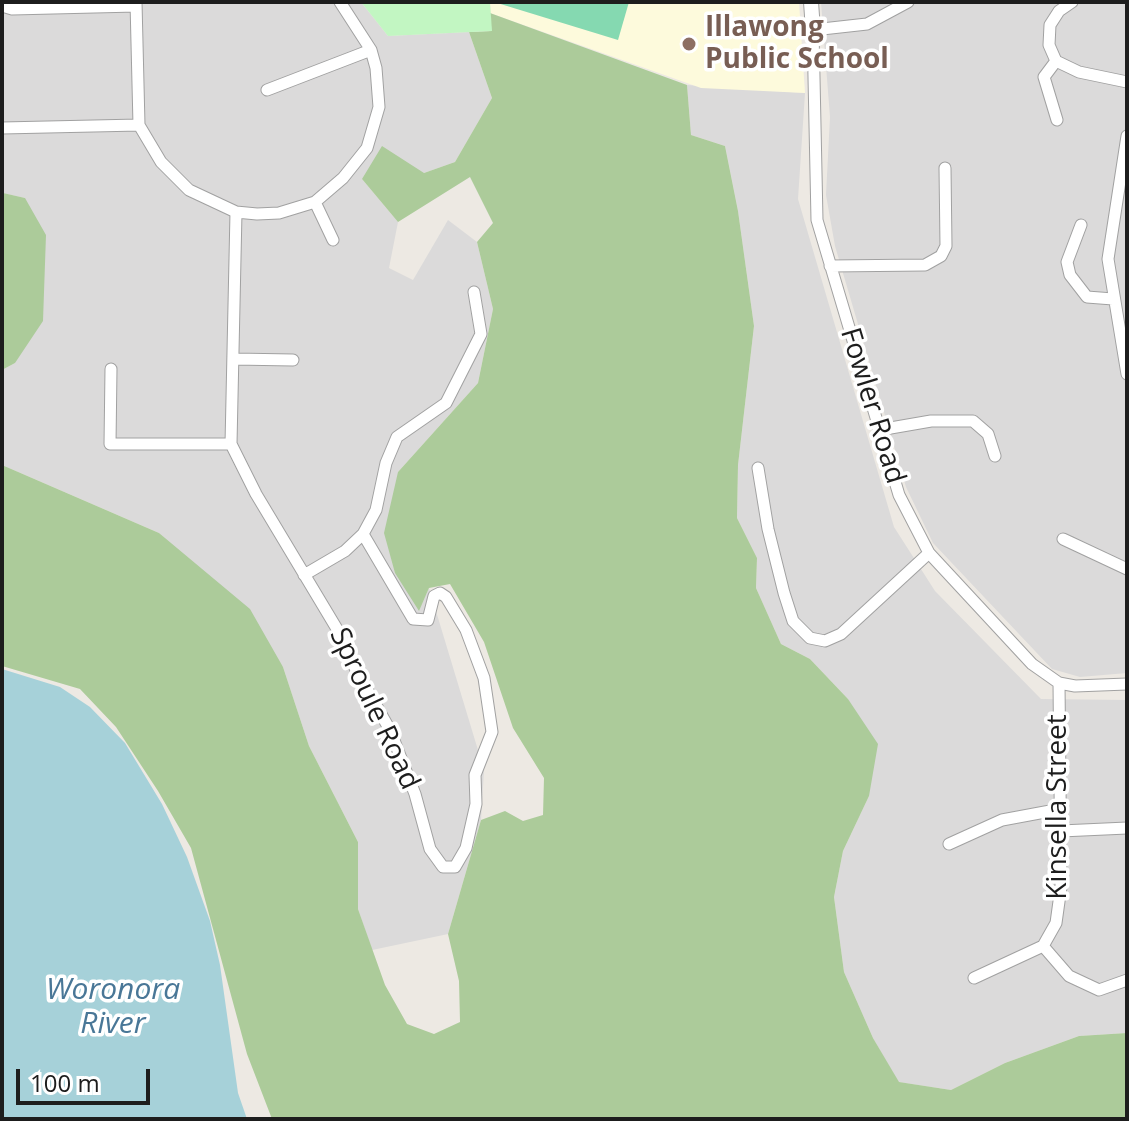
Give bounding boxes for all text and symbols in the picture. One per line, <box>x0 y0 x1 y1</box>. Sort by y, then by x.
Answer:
place label: Illawong Public School <box>705 11 889 77</box>
marker: Illawong Public School <box>680 35 698 53</box>
street label: Fowler Road <box>832 324 912 488</box>
street label: Sproule Road <box>322 623 426 795</box>
street label: Kinsella Street <box>1041 714 1075 900</box>
water label: Woronora River <box>46 972 180 1042</box>
scale bar <box>20 1053 154 1103</box>
text: 100 m <box>30 1066 100 1099</box>

